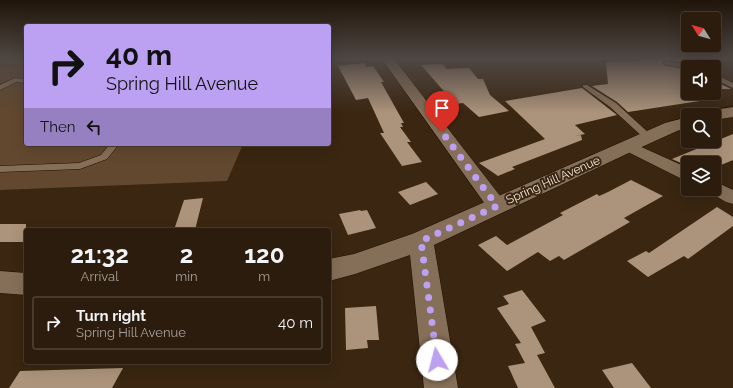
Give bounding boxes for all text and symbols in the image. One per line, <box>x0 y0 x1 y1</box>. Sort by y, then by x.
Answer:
north arrow <box>681 12 721 52</box>
map controls <box>681 12 721 196</box>
text: 40 m <box>106 39 172 72</box>
icon: right <box>40 40 92 92</box>
button: sound <box>681 60 721 100</box>
text: Spring Hill Avenue <box>106 73 258 94</box>
pin <box>425 91 459 132</box>
icon: arrive <box>431 97 453 119</box>
button: search <box>681 108 721 148</box>
icon: left <box>83 116 105 138</box>
text: Then <box>40 118 75 136</box>
street label: Spring Hill Avenue <box>504 153 602 207</box>
button: layers <box>681 156 721 196</box>
text: 21:32 <box>71 240 129 269</box>
text: 2 <box>180 240 193 269</box>
text: 120 <box>244 240 284 269</box>
text: Arrival <box>81 269 119 284</box>
text: min <box>175 269 198 284</box>
text: m <box>258 269 270 284</box>
text: Turn right <box>76 307 146 325</box>
icon: right <box>42 312 64 334</box>
text: 40 m <box>278 314 313 332</box>
text: Spring Hill Avenue <box>76 325 186 340</box>
position arrow <box>416 339 458 381</box>

